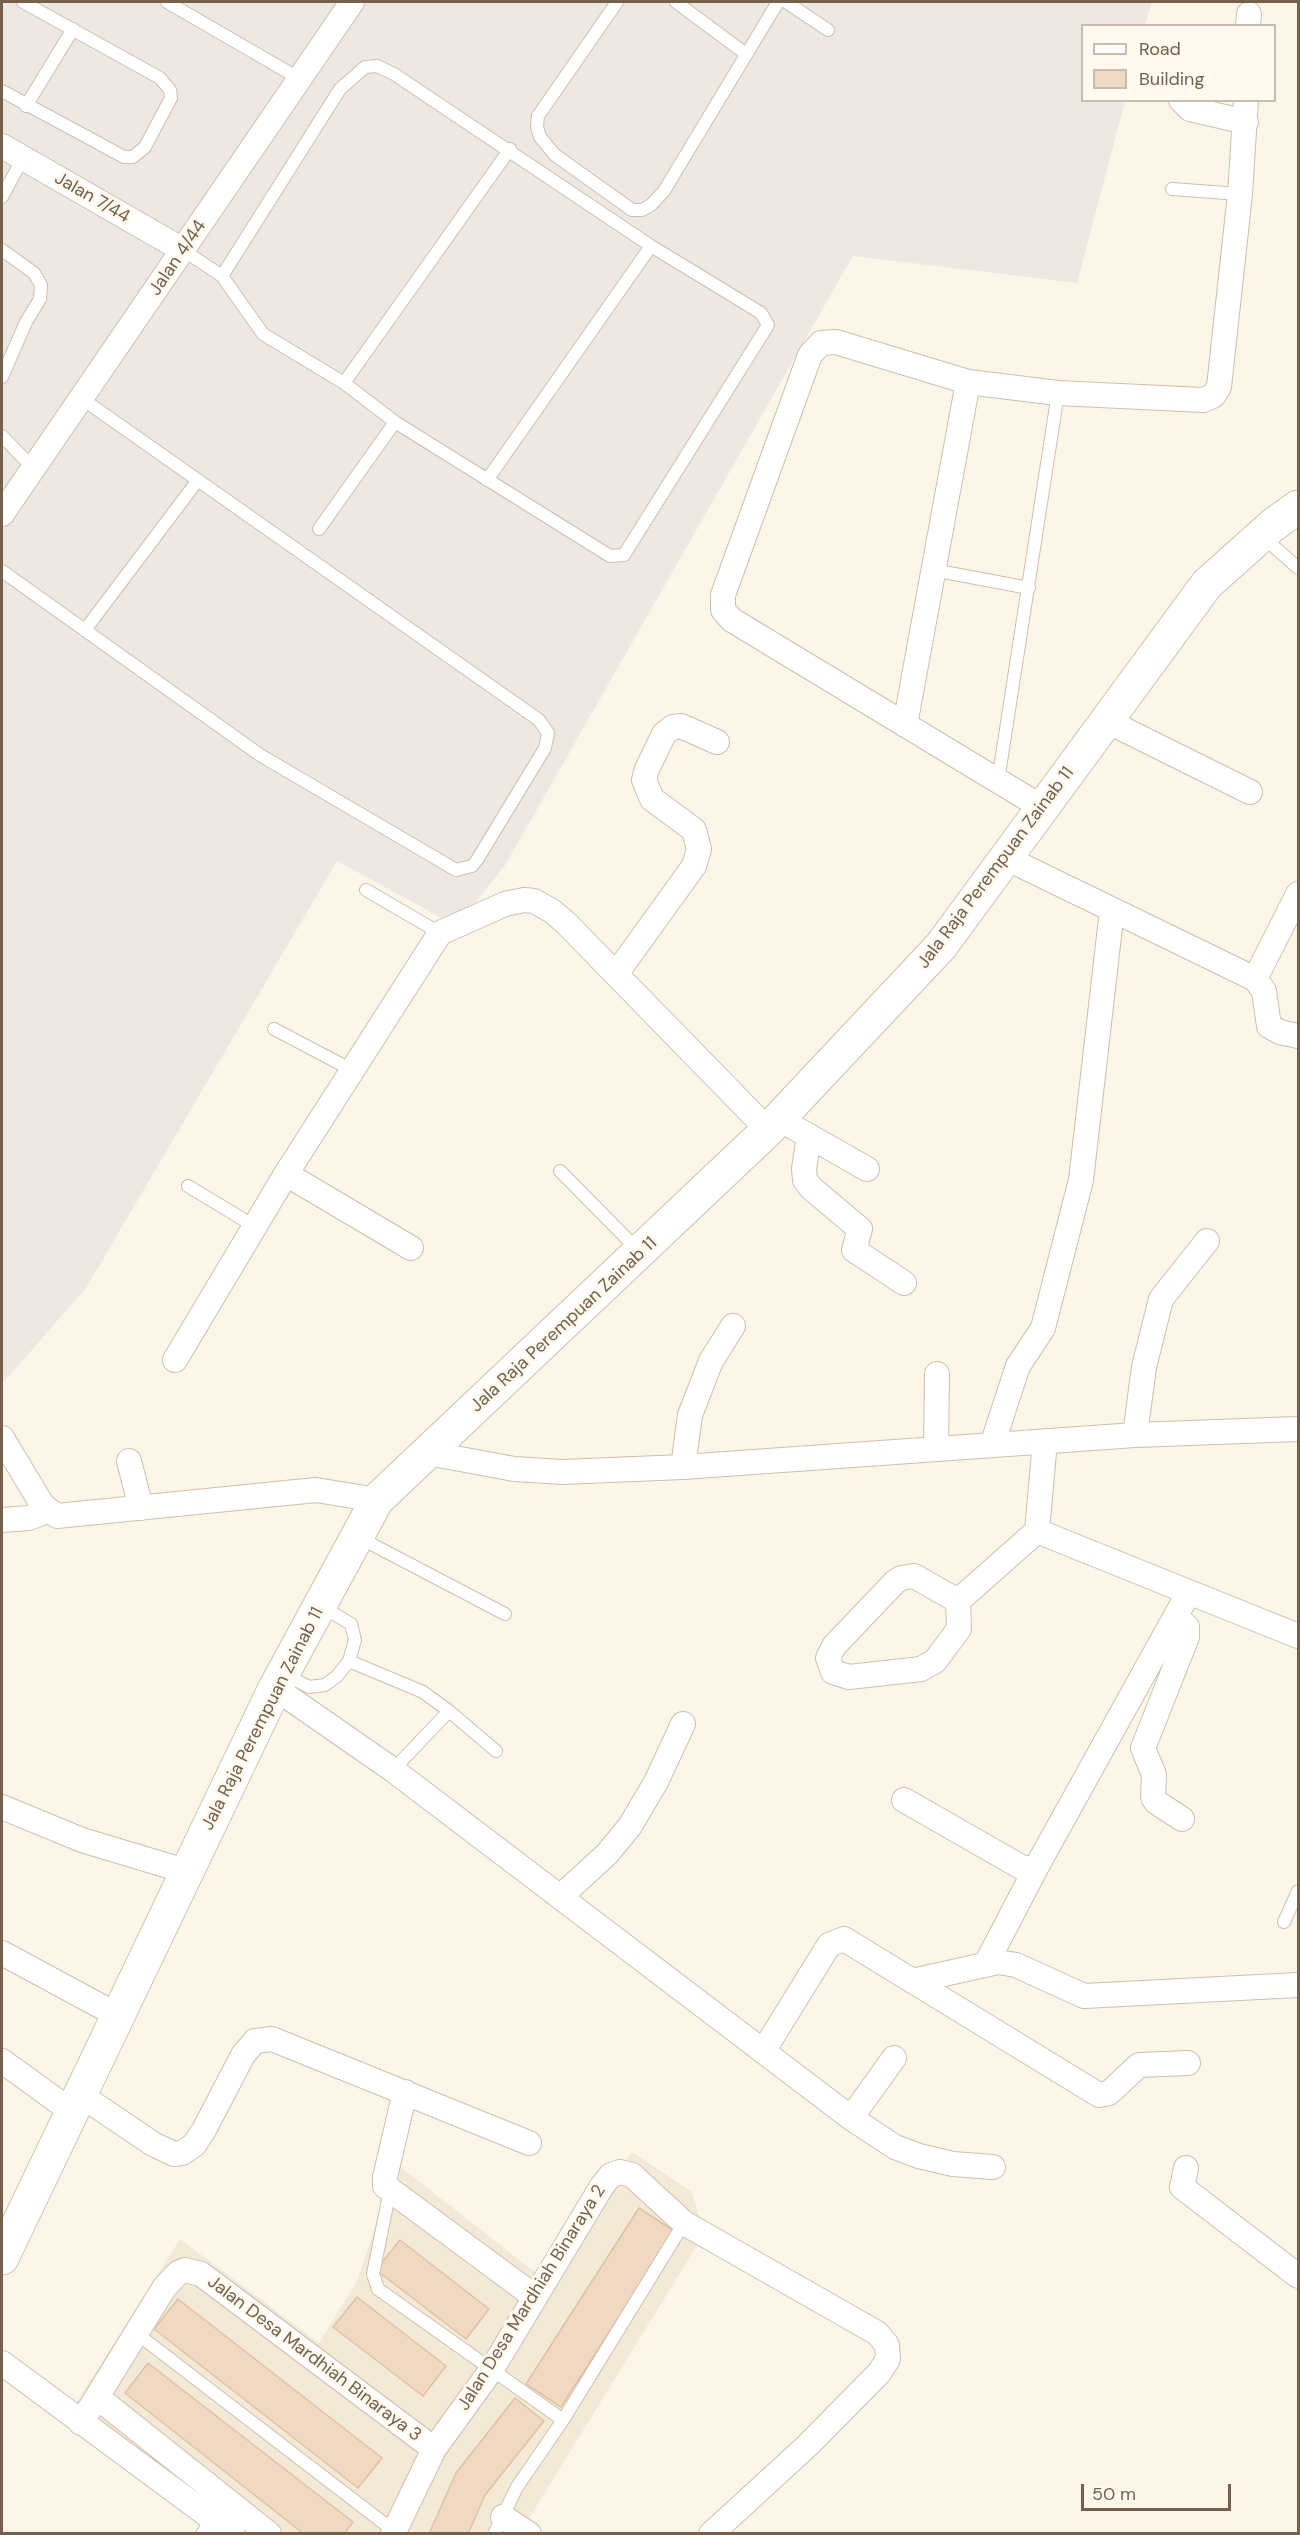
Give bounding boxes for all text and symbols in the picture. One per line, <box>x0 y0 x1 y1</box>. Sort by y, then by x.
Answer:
legend <box>1081 24 1276 102</box>
text: Road <box>1139 37 1181 61</box>
text: Building <box>1139 67 1204 91</box>
street label: Jalan 7/44 <box>50 168 134 228</box>
street label: Jalan 4/44 <box>145 216 211 300</box>
street label: Jala Raja Perempuan Zainab 11 <box>913 763 1079 973</box>
street label: Jala Raja Perempuan Zainab 11 <box>466 1233 662 1417</box>
street label: Jala Raja Perempuan Zainab 11 <box>197 1604 329 1834</box>
street label: Jalan Desa Mardhiah Binaraya 2 <box>453 2181 611 2415</box>
street label: Jalan Desa Mardhiah Binaraya 3 <box>203 2271 425 2447</box>
scale bar <box>1084 2472 1234 2510</box>
text: 50 m <box>1092 2482 1136 2506</box>

